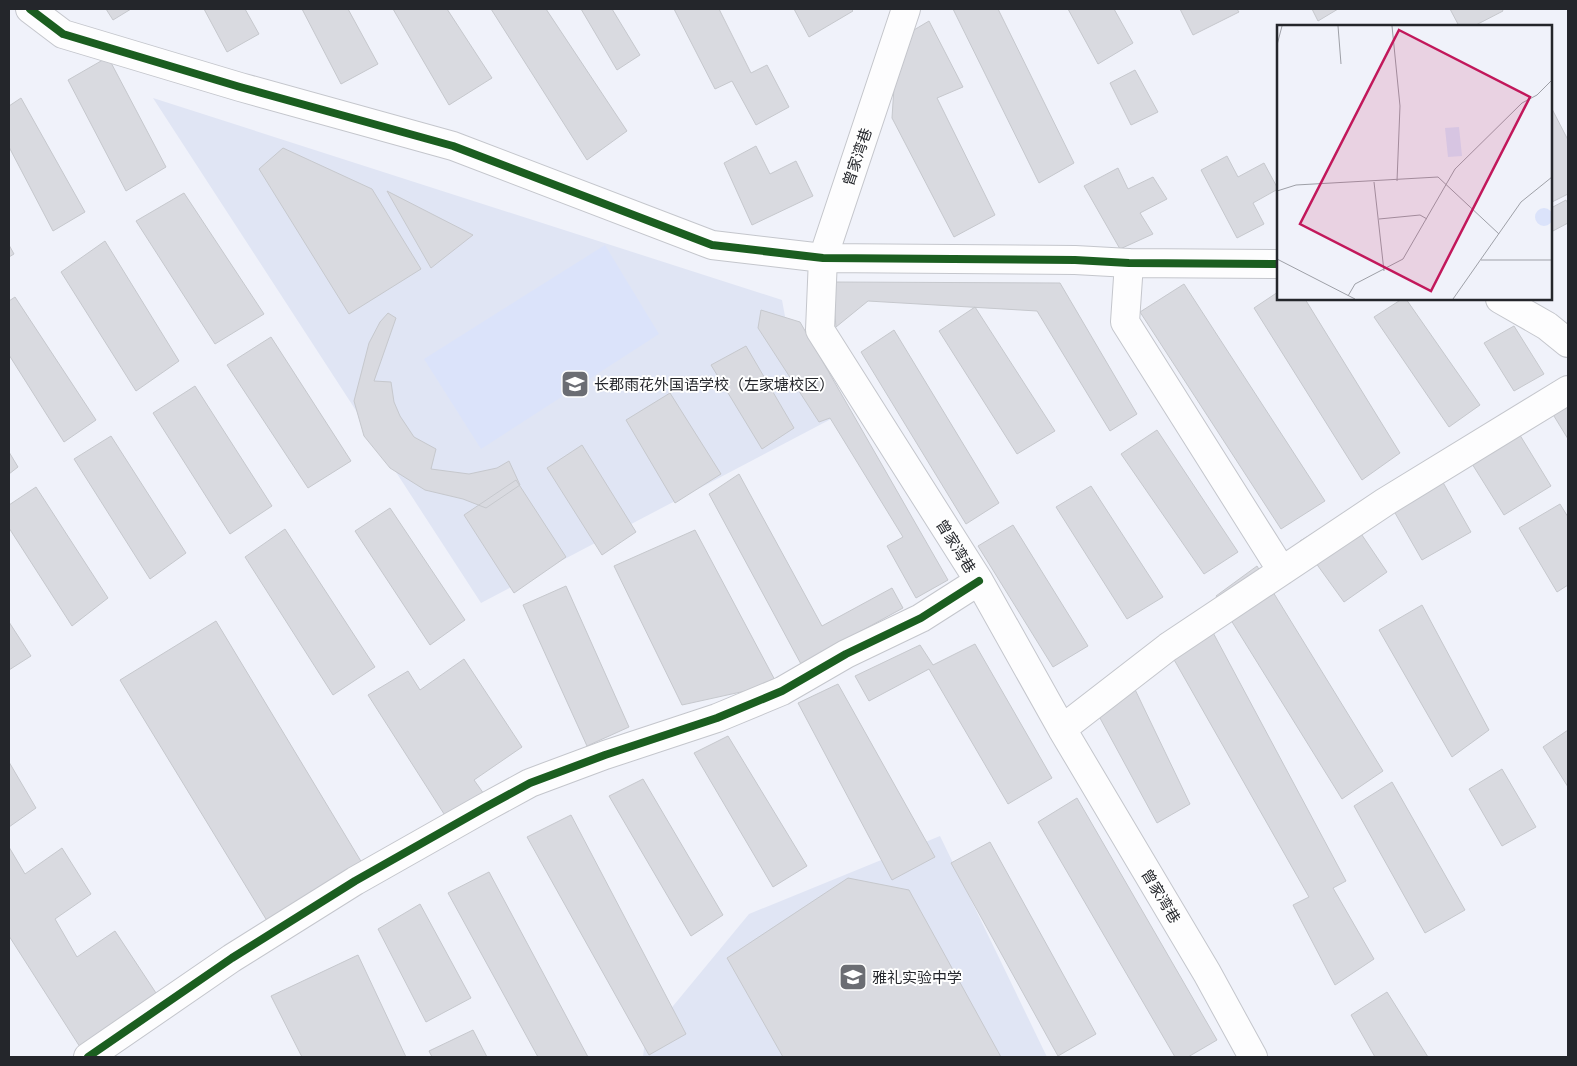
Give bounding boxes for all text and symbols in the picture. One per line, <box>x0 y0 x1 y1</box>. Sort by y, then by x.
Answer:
inset map <box>1277 25 1552 300</box>
street label: 曾家湾巷 <box>837 125 877 189</box>
school or university icon: 长郡雨花外国语学校（左家塘校区） <box>560 369 590 399</box>
place label: 长郡雨花外国语学校（左家塘校区） <box>594 374 834 395</box>
street label: 曾家湾巷 <box>931 515 981 577</box>
street label: 曾家湾巷 <box>1137 865 1185 927</box>
school or university icon: 雅礼实验中学 <box>838 962 868 992</box>
place label: 雅礼实验中学 <box>872 967 962 988</box>

